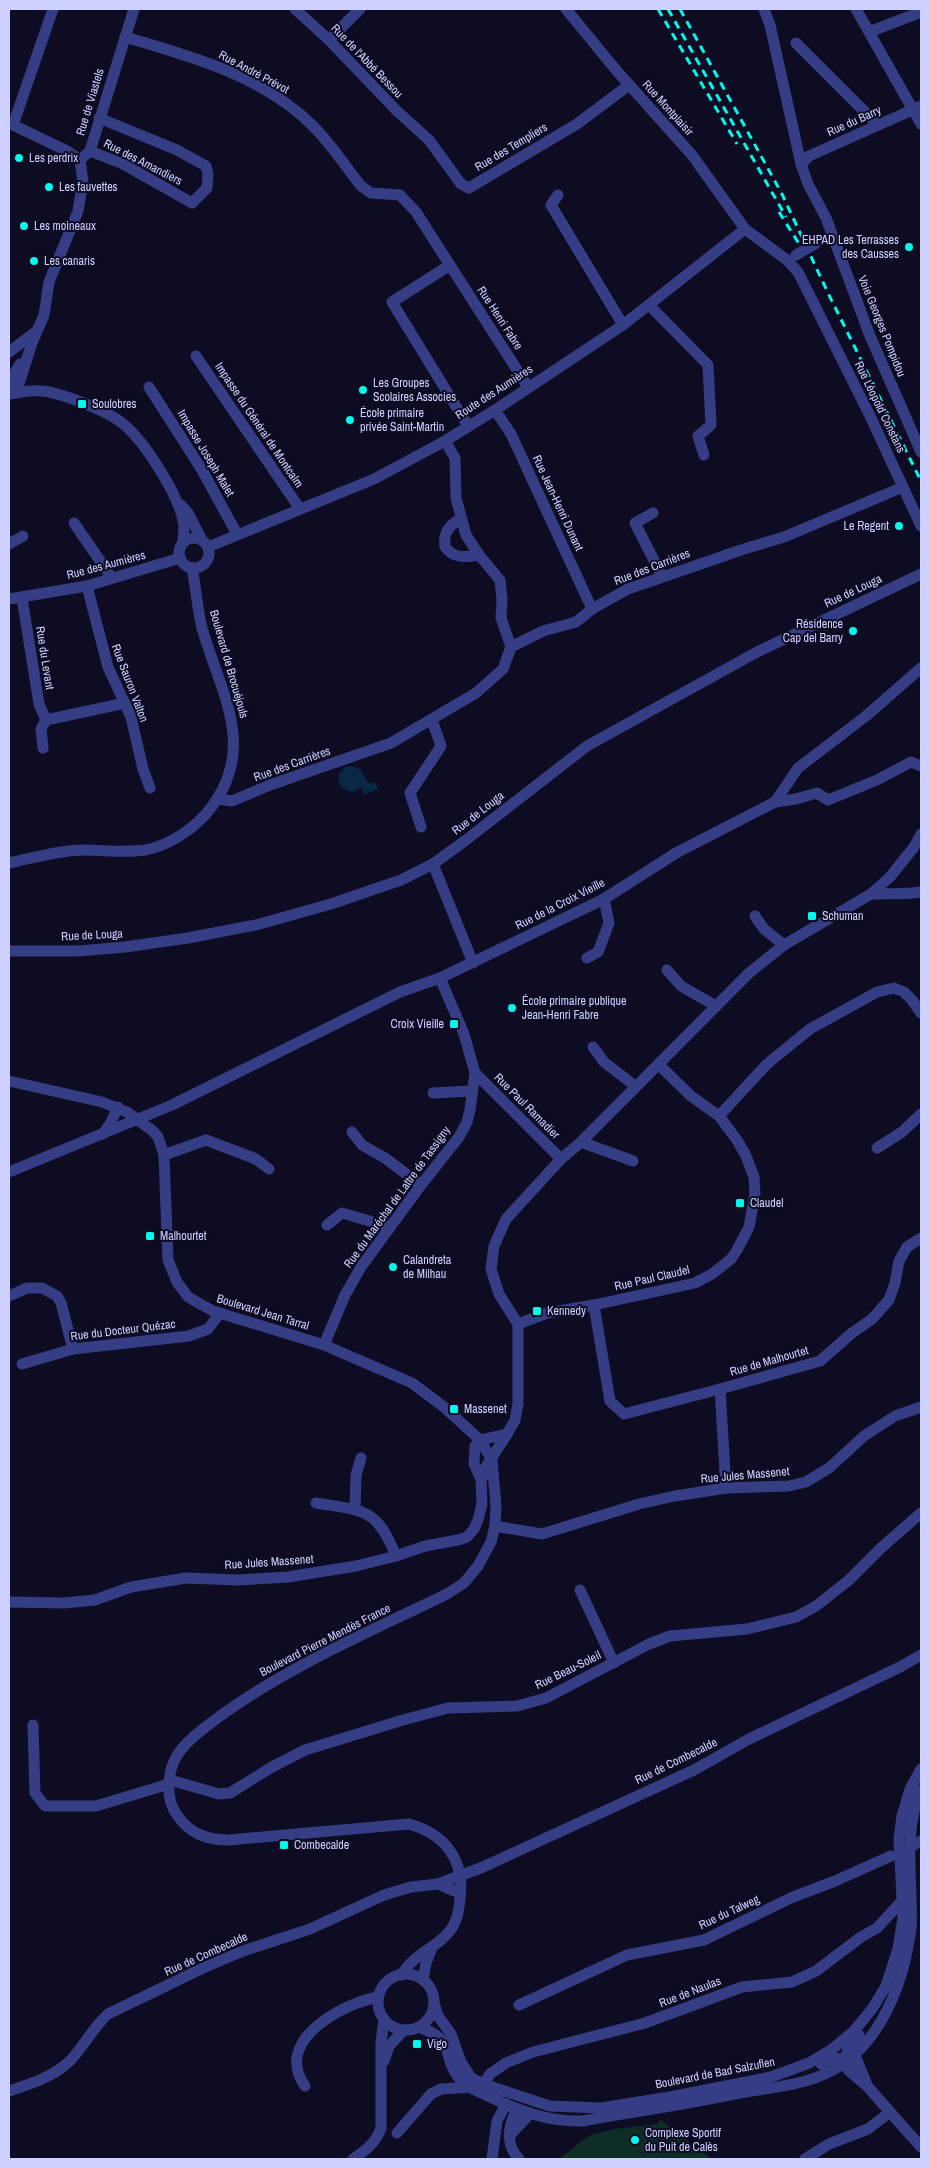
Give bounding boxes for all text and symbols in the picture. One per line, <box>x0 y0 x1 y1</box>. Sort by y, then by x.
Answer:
street label: Rue de l'Abbé Bessou <box>328 21 406 101</box>
street label: Rue André Prévot <box>216 47 292 97</box>
street label: Rue de Viastels <box>72 66 108 137</box>
street label: Rue Montplaisir <box>639 77 698 140</box>
street label: Rue du Barry <box>824 102 884 140</box>
street label: Rue des Templiers <box>472 119 550 175</box>
street label: Rue des Amandiers <box>101 135 185 189</box>
place label: Les perdrix <box>29 150 78 166</box>
marker: Les perdrix <box>13 152 25 164</box>
place label: Les fauvettes <box>59 179 118 195</box>
marker: Les fauvettes <box>43 181 55 193</box>
place label: Les moineaux <box>34 218 96 234</box>
marker: Les moineaux <box>18 220 30 232</box>
place label: EHPAD Les Terrasses des Causses <box>802 232 899 262</box>
marker: EHPAD Les Terrasses des Causses <box>903 241 915 253</box>
place label: Les canaris <box>44 253 95 269</box>
marker: Les canaris <box>28 255 40 267</box>
street label: Voie Georges Pompidou <box>854 273 910 379</box>
street label: Rue Henri Fabre <box>473 283 527 353</box>
street label: Impasse du Général de Montcalm <box>211 359 307 491</box>
street label: Rue Léopold Constans <box>851 359 909 456</box>
street label: Route des Aumières <box>452 361 536 423</box>
place label: Les Groupes Scolaires Associes <box>373 375 456 405</box>
marker: Les Groupes Scolaires Associes <box>357 384 369 396</box>
place label: Soulobres <box>92 396 136 412</box>
marker: Soulobres <box>76 398 88 410</box>
place label: École primaire privée Saint-Martin <box>360 405 444 435</box>
street label: Impasse Joseph Malet <box>174 407 238 500</box>
marker: École primaire privée Saint-Martin <box>344 414 356 426</box>
street label: Rue Jean-Henri Dunant <box>529 453 587 554</box>
place label: Le Regent <box>844 518 889 534</box>
marker: Le Regent <box>893 520 905 532</box>
street label: Rue des Carrières <box>612 545 692 589</box>
street label: Rue des Aumières <box>65 547 147 583</box>
street label: Rue de Louga <box>822 570 885 611</box>
street label: Boulevard de Brocuéjouls <box>206 608 252 720</box>
place label: Résidence Cap del Barry <box>783 616 843 646</box>
street label: Rue du Levant <box>32 625 58 691</box>
marker: Résidence Cap del Barry <box>847 625 859 637</box>
street label: Rue Sauron Valton <box>108 642 152 724</box>
street label: Rue des Carrières <box>251 743 333 785</box>
street label: Rue de Louga <box>449 787 508 838</box>
street label: Rue de la Croix Vieille <box>513 875 607 933</box>
place label: Schuman <box>822 908 864 924</box>
marker: Schuman <box>806 910 818 922</box>
street label: Rue de Louga <box>61 925 124 945</box>
place label: École primaire publique Jean-Henri Fabre <box>522 993 626 1023</box>
marker: École primaire publique Jean-Henri Fabre <box>506 1002 518 1014</box>
place label: Croix Vieille <box>391 1016 444 1032</box>
marker: Croix Vieille <box>448 1018 460 1030</box>
street label: Rue Paul Ramadier <box>491 1070 564 1143</box>
street label: Rue du Maréchal de Lattre de Tassigny <box>340 1123 454 1271</box>
place label: Claudel <box>750 1195 783 1211</box>
marker: Claudel <box>734 1197 746 1209</box>
place label: Malhourtet <box>160 1228 207 1244</box>
marker: Malhourtet <box>144 1230 156 1242</box>
place label: Calandreta de Milhau <box>403 1252 452 1282</box>
marker: Calandreta de Milhau <box>387 1261 399 1273</box>
street label: Rue Paul Claudel <box>613 1262 691 1294</box>
street label: Boulevard Jean Tarral <box>215 1290 311 1334</box>
place label: Kennedy <box>547 1303 586 1319</box>
marker: Kennedy <box>531 1305 543 1317</box>
street label: Rue du Docteur Quézac <box>70 1316 176 1344</box>
street label: Rue de Malhourtet <box>728 1342 810 1380</box>
place label: Massenet <box>464 1401 507 1417</box>
marker: Massenet <box>448 1403 460 1415</box>
street label: Rue Jules Massenet <box>700 1463 790 1487</box>
street label: Rue Jules Massenet <box>224 1551 314 1573</box>
street label: Boulevard Pierre Mendès France <box>257 1600 393 1680</box>
street label: Rue Beau-Soleil <box>532 1647 604 1693</box>
street label: Rue de Combecalde <box>632 1734 720 1788</box>
place label: Combecalde <box>294 1837 349 1853</box>
marker: Combecalde <box>278 1839 290 1851</box>
street label: Rue du Talweg <box>696 1891 762 1933</box>
street label: Rue de Combecalde <box>162 1928 250 1980</box>
street label: Rue de Naulas <box>657 1973 723 2011</box>
place label: Vigo <box>427 2036 447 2052</box>
marker: Vigo <box>411 2038 423 2050</box>
street label: Boulevard de Bad Salzuflen <box>654 2054 776 2092</box>
place label: Complexe Sportif du Puit de Calès <box>645 2125 721 2155</box>
marker: Complexe Sportif du Puit de Calès <box>629 2134 641 2146</box>

